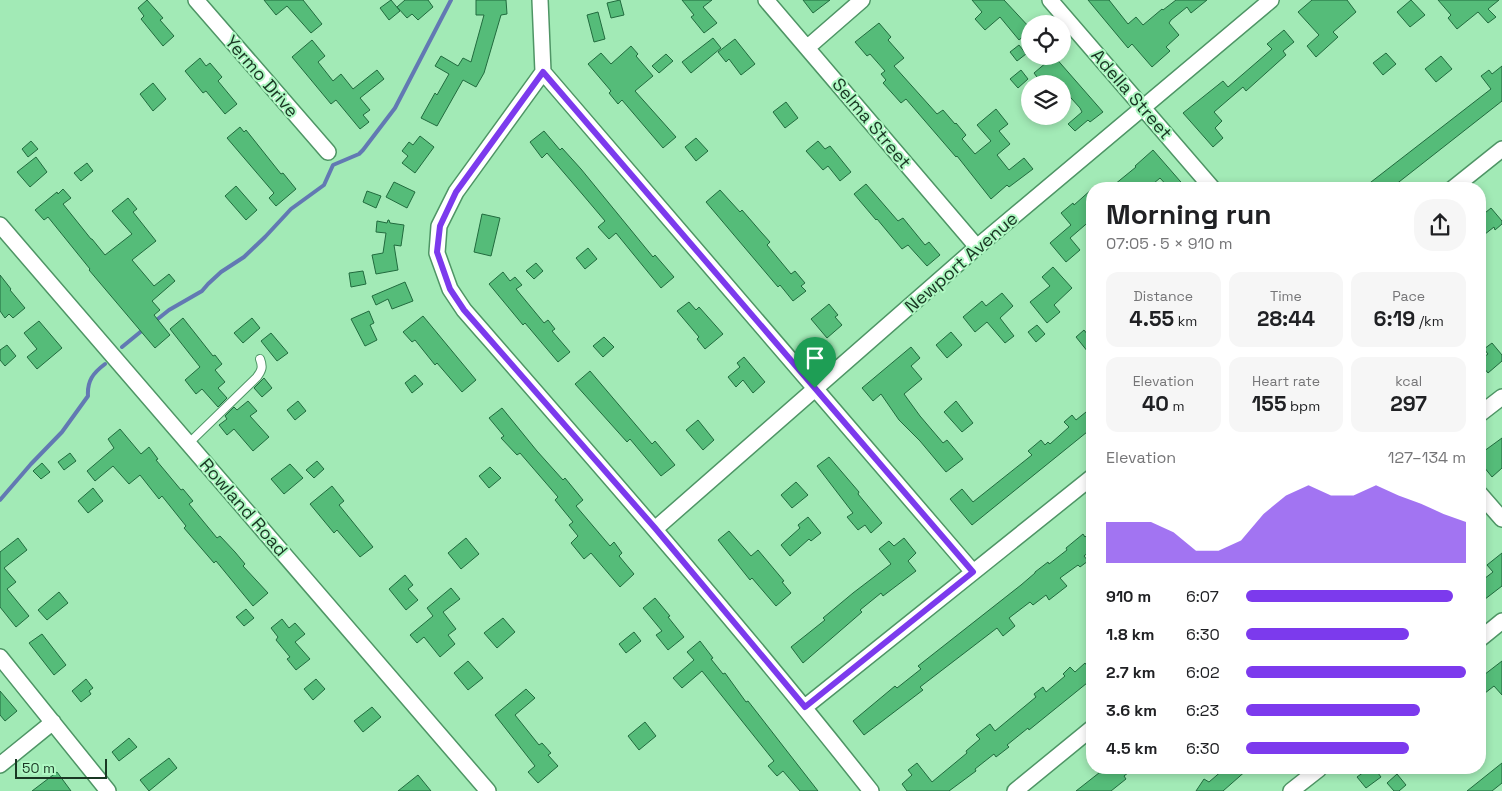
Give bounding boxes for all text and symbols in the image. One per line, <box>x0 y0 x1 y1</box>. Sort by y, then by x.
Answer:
map controls <box>1021 15 1071 125</box>
button: locate <box>1021 15 1071 65</box>
street label: Yermo Drive <box>220 30 304 122</box>
street label: Adella Street <box>1086 44 1178 144</box>
street label: Selma Street <box>827 73 917 173</box>
button: layers <box>1021 75 1071 125</box>
text: Morning run <box>1106 196 1271 232</box>
button: share <box>1414 199 1466 251</box>
street label: Newport Avenue <box>900 207 1022 317</box>
text: 07:05 · 5 × 910 m <box>1106 233 1232 254</box>
text: Distance <box>1134 287 1193 305</box>
text: Time <box>1270 287 1302 305</box>
text: Pace <box>1392 287 1425 305</box>
text: 4.55 <box>1129 305 1174 332</box>
text: 28:44 <box>1257 305 1315 332</box>
text: 6:19 <box>1374 305 1415 332</box>
text: km <box>1174 312 1197 330</box>
text: /km <box>1415 312 1444 330</box>
pin <box>794 337 836 388</box>
icon: arrive <box>801 344 829 372</box>
text: Elevation <box>1133 372 1194 390</box>
text: Heart rate <box>1252 372 1320 390</box>
text: kcal <box>1395 372 1422 390</box>
text: 40 <box>1142 390 1169 417</box>
text: 155 <box>1252 390 1287 417</box>
text: 297 <box>1390 390 1427 417</box>
text: m <box>1169 397 1185 415</box>
text: bpm <box>1287 397 1320 415</box>
text: Elevation <box>1106 447 1176 468</box>
text: 127–134 m <box>1388 447 1466 468</box>
street label: Rowland Road <box>195 453 293 561</box>
text: 910 m <box>1106 586 1151 607</box>
text: 6:07 <box>1186 586 1219 607</box>
text: 1.8 km <box>1106 624 1154 645</box>
text: 6:30 <box>1186 624 1220 645</box>
text: 2.7 km <box>1106 662 1155 683</box>
text: 6:02 <box>1186 662 1220 683</box>
text: 3.6 km <box>1106 700 1157 721</box>
text: 6:23 <box>1186 700 1219 721</box>
text: 4.5 km <box>1106 738 1157 759</box>
text: 6:30 <box>1186 738 1220 759</box>
scale bar <box>15 756 108 779</box>
text: 50 m <box>22 759 55 777</box>

